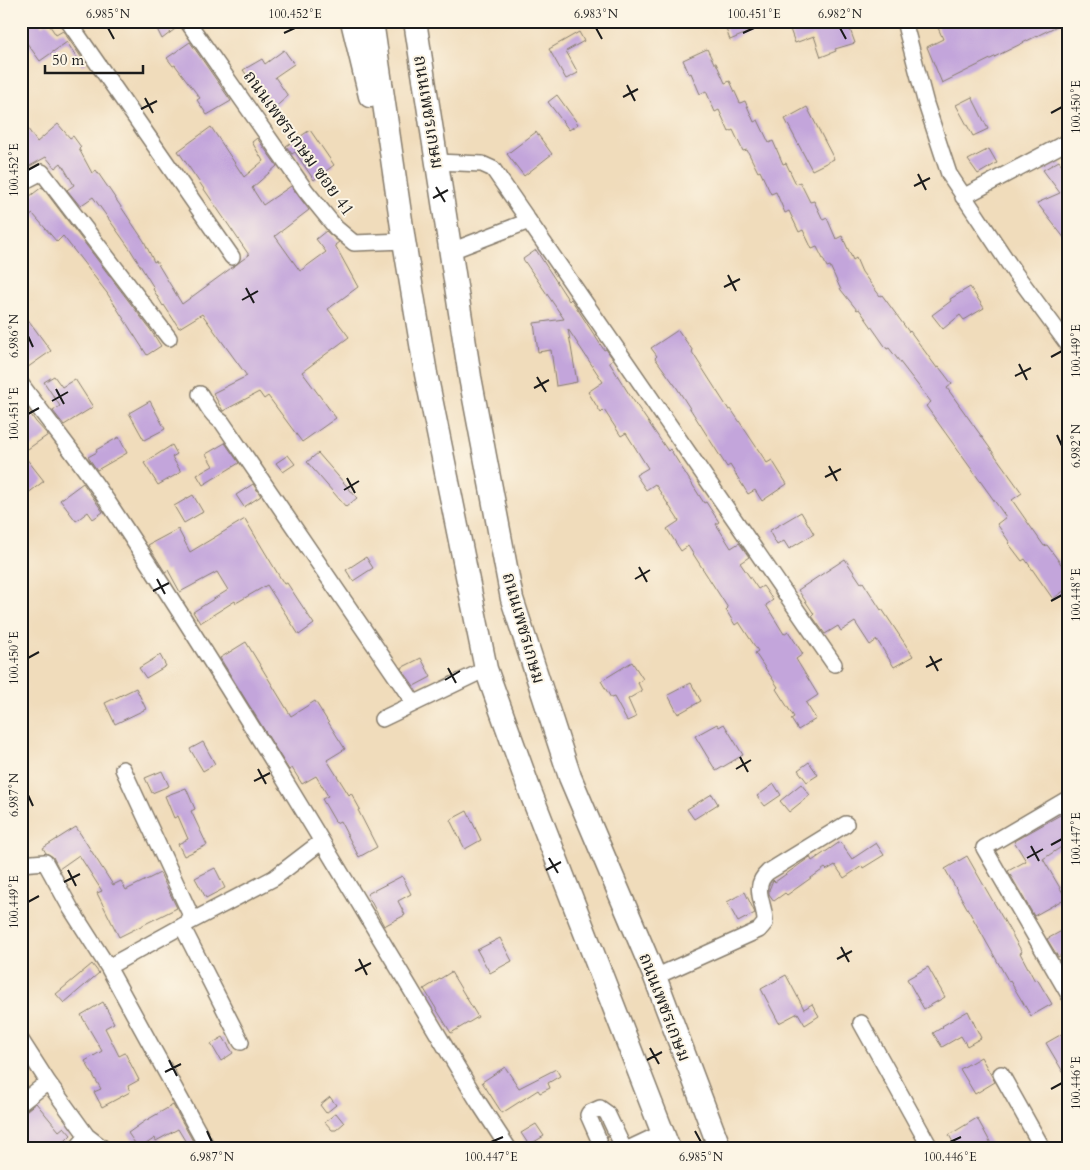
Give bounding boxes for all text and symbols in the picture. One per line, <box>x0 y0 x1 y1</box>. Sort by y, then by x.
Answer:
text: 6.985°N <box>86 6 131 22</box>
text: 100.452°E <box>268 6 322 22</box>
text: 6.983°N <box>574 6 619 22</box>
text: 100.451°E <box>727 6 781 22</box>
text: 6.982°N <box>818 6 863 22</box>
scale bar <box>45 42 142 74</box>
text: 50 m <box>52 50 84 70</box>
street label: ถนนเพชรเกษม <box>407 54 450 171</box>
street label: ถนนเพชรเกษม ซอย 41 <box>237 65 360 221</box>
text: 100.450°E <box>1068 80 1084 134</box>
text: 100.452°E <box>6 143 22 197</box>
text: 6.986°N <box>6 313 22 358</box>
text: 100.449°E <box>1068 324 1084 378</box>
text: 100.451°E <box>6 387 22 441</box>
text: 6.982°N <box>1068 423 1084 468</box>
text: 100.448°E <box>1068 568 1084 622</box>
street label: ถนนเพชรเกษม <box>496 570 551 687</box>
text: 100.450°E <box>6 631 22 685</box>
text: 6.987°N <box>6 772 22 817</box>
text: 100.447°E <box>1068 812 1084 866</box>
text: 100.449°E <box>6 875 22 929</box>
street label: ถนนเพชรเกษม <box>632 949 697 1065</box>
text: 100.446°E <box>1068 1056 1084 1110</box>
text: 6.987°N <box>190 1149 235 1165</box>
text: 100.447°E <box>464 1149 518 1165</box>
text: 6.985°N <box>679 1149 724 1165</box>
text: 100.446°E <box>923 1149 977 1165</box>

